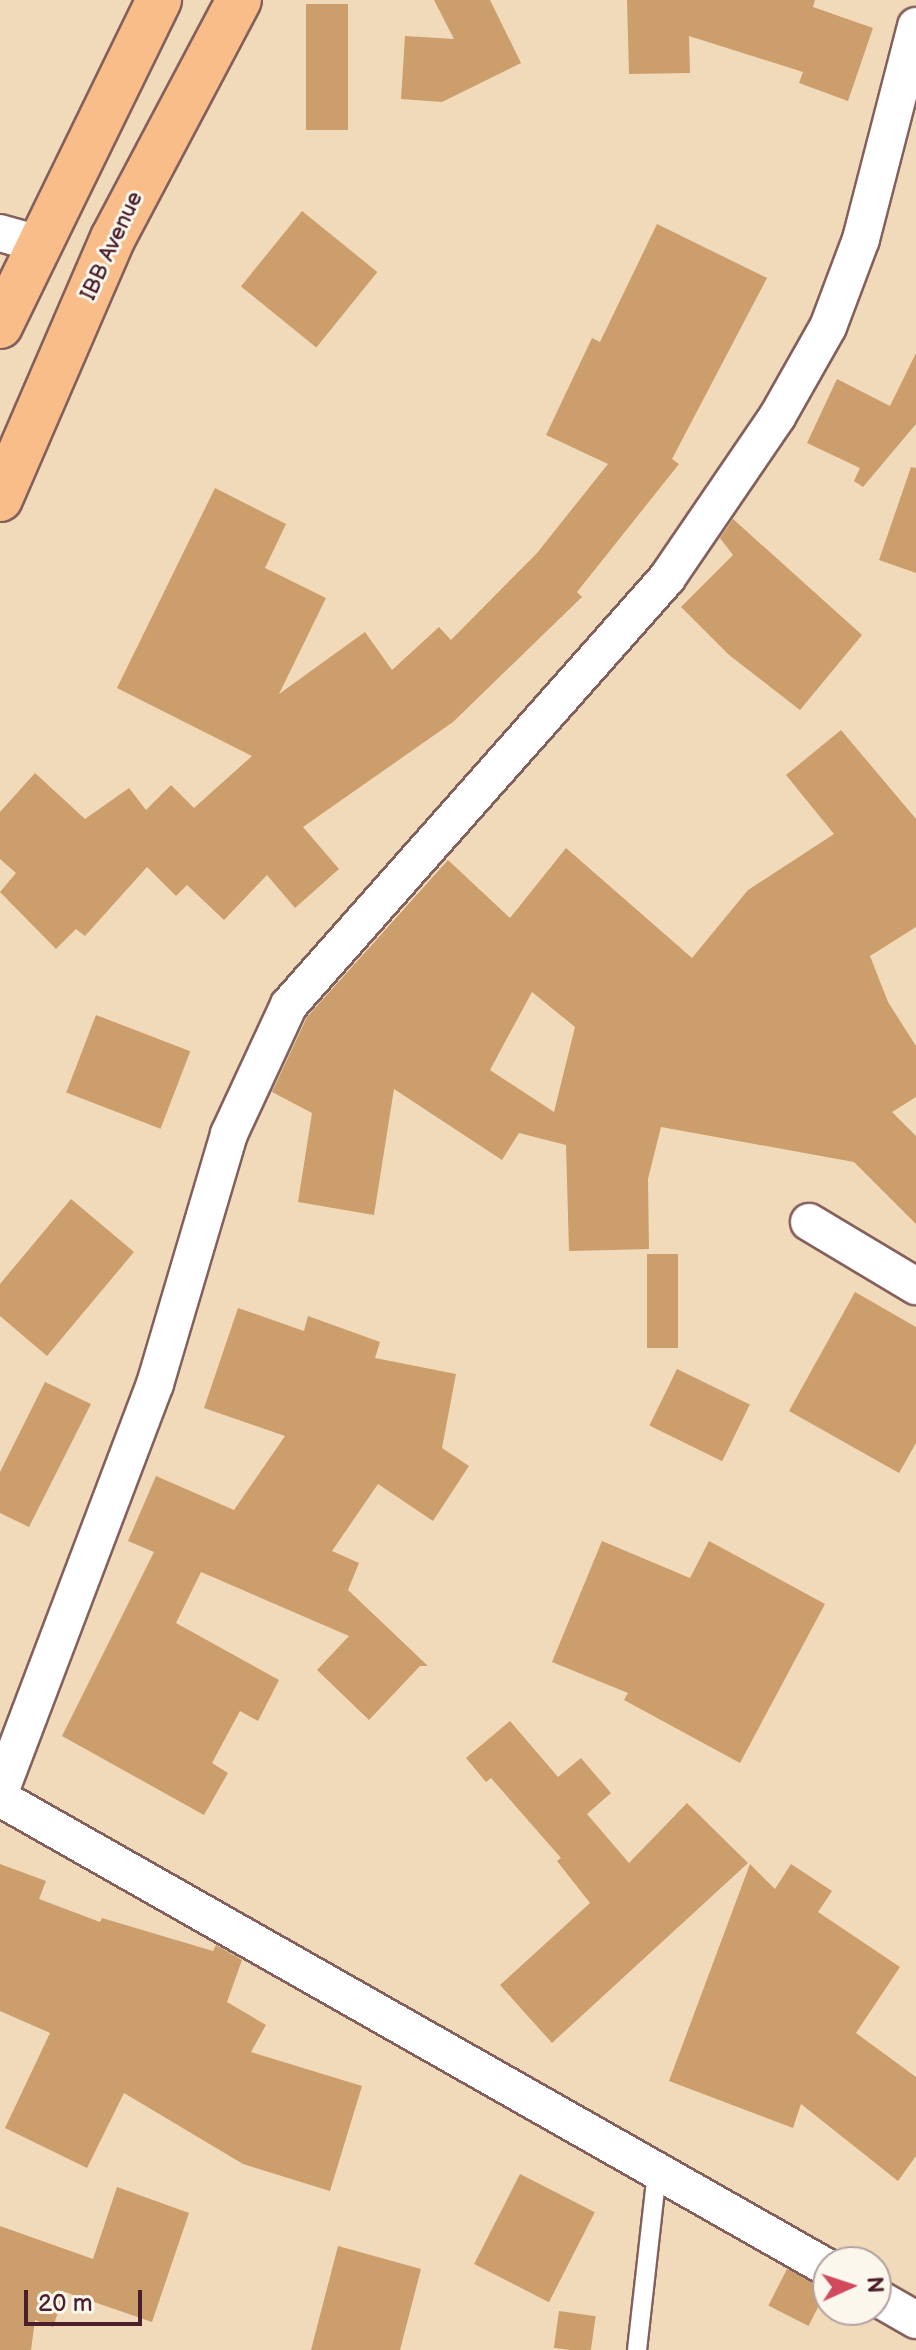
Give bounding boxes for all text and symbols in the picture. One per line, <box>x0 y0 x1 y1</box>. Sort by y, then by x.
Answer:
street label: IBB Avenue <box>75 188 149 304</box>
north arrow <box>812 2246 892 2326</box>
scale bar <box>28 2274 146 2324</box>
text: N <box>861 2276 888 2294</box>
text: 20 m <box>38 2289 93 2318</box>

